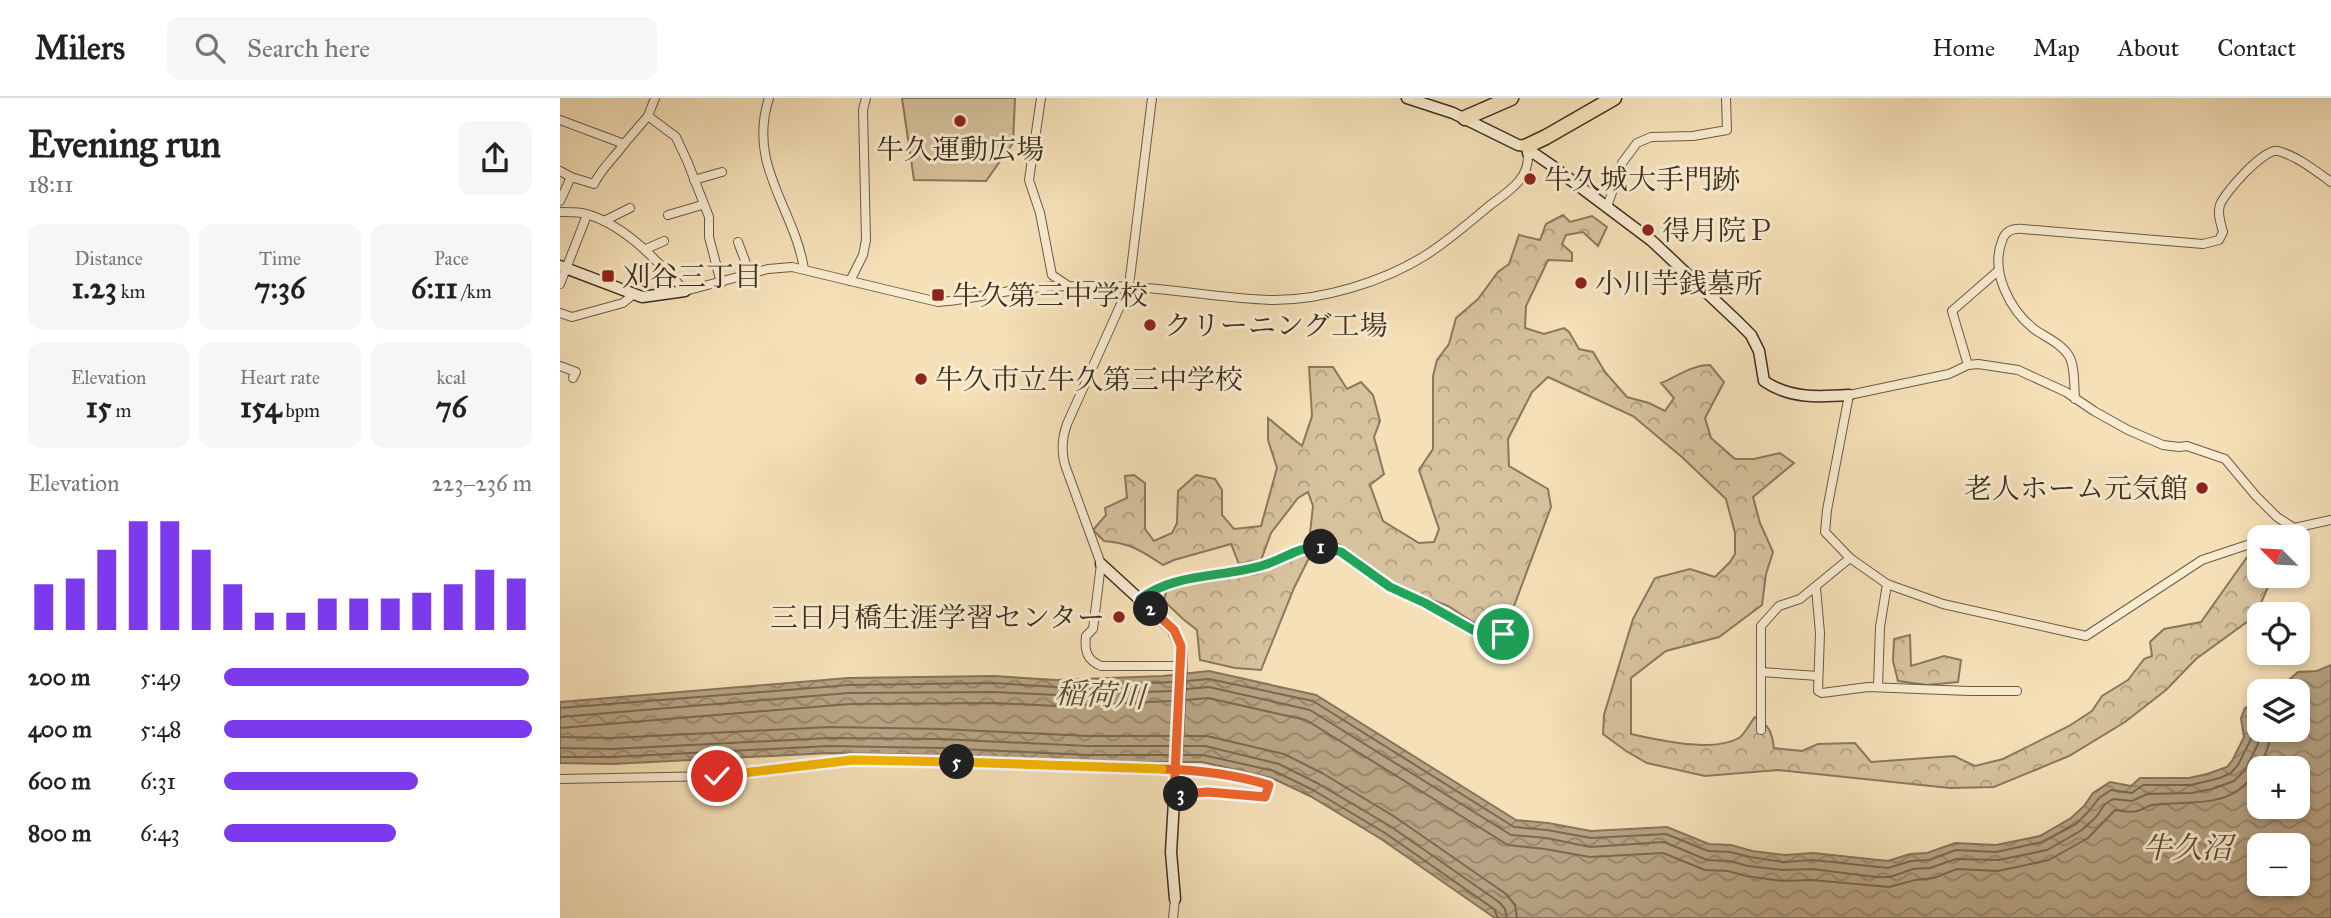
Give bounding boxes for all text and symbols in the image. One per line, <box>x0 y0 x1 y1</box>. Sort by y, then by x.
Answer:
search box <box>167 17 657 80</box>
text: Milers <box>35 28 125 68</box>
icon: search <box>191 29 229 67</box>
text: Search here <box>247 32 370 64</box>
text: Home <box>1932 33 1995 63</box>
text: Map <box>2033 33 2080 63</box>
text: About <box>2118 33 2179 63</box>
text: Contact <box>2217 33 2296 63</box>
marker: 牛久運動広場 <box>952 113 968 129</box>
text: Evening run <box>28 121 221 167</box>
button: share <box>458 121 532 195</box>
place label: 牛久運動広場 <box>876 132 1044 167</box>
place label: 牛久城大手門跡 <box>1544 162 1740 197</box>
text: 18:11 <box>28 170 73 198</box>
marker: 牛久城大手門跡 <box>1522 171 1538 187</box>
place label: 得月院Ｐ <box>1662 213 1774 248</box>
marker: 得月院Ｐ <box>1640 222 1656 238</box>
text: Distance <box>75 247 143 270</box>
text: Time <box>259 247 301 270</box>
text: Pace <box>434 247 469 270</box>
place label: 刈谷三丁目 <box>622 259 762 294</box>
place label: 小川芋銭墓所 <box>1595 266 1763 301</box>
marker: 刈谷三丁目 <box>600 268 616 284</box>
text: 1.23 <box>72 270 117 306</box>
text: 7:36 <box>255 270 305 306</box>
text: 6:11 <box>411 270 458 306</box>
marker: 小川芋銭墓所 <box>1573 275 1589 291</box>
place label: 牛久第三中学校 <box>952 278 1148 313</box>
text: km <box>117 280 146 303</box>
text: /km <box>458 280 492 303</box>
marker: 牛久第三中学校 <box>930 287 946 303</box>
place label: クリーニング工場 <box>1164 308 1387 343</box>
marker: クリーニング工場 <box>1142 317 1158 333</box>
place label: 牛久市立牛久第三中学校 <box>935 362 1243 397</box>
text: Elevation <box>71 366 146 389</box>
text: Heart rate <box>240 366 320 389</box>
text: kcal <box>436 366 466 389</box>
marker: 牛久市立牛久第三中学校 <box>913 371 929 387</box>
text: 15 <box>86 389 111 425</box>
text: 154 <box>240 389 281 425</box>
text: 76 <box>436 389 467 425</box>
text: m <box>111 399 131 422</box>
text: bpm <box>281 399 320 422</box>
text: Elevation <box>28 469 119 497</box>
text: 223–236 m <box>432 469 532 497</box>
place label: 老人ホーム元気館 <box>1964 471 2188 506</box>
marker: 老人ホーム元気館 <box>2194 480 2210 496</box>
north arrow <box>2247 525 2310 588</box>
map controls <box>2247 525 2310 896</box>
pin: 1 <box>1304 530 1338 564</box>
text: 1 <box>1317 535 1324 558</box>
pin: 2 <box>1134 592 1168 626</box>
text: 2 <box>1146 597 1155 620</box>
place label: 三日月橋生涯学習センター <box>770 600 1105 635</box>
button: locate <box>2247 602 2310 665</box>
pin <box>1473 604 1533 664</box>
marker: 三日月橋生涯学習センター <box>1111 609 1127 625</box>
icon: arrive <box>1484 615 1522 653</box>
text: 200 m <box>28 663 90 691</box>
text: 5:49 <box>140 663 182 691</box>
water label: 稲荷川 <box>1054 675 1149 715</box>
button: layers <box>2247 679 2310 742</box>
text: 400 m <box>28 715 92 743</box>
text: 5:48 <box>140 715 182 743</box>
pin: 5 <box>940 744 974 780</box>
pin <box>687 746 747 806</box>
text: 5 <box>952 750 961 773</box>
button: + <box>2247 756 2310 819</box>
icon: check <box>698 757 736 795</box>
text: 600 m <box>28 767 91 795</box>
text: 6:31 <box>140 767 176 795</box>
pin: 3 <box>1164 776 1198 812</box>
text: 3 <box>1177 782 1184 805</box>
text: 800 m <box>28 819 91 847</box>
text: 6:43 <box>140 819 180 847</box>
water label: 牛久沼 <box>2142 830 2237 866</box>
button: − <box>2247 833 2310 896</box>

